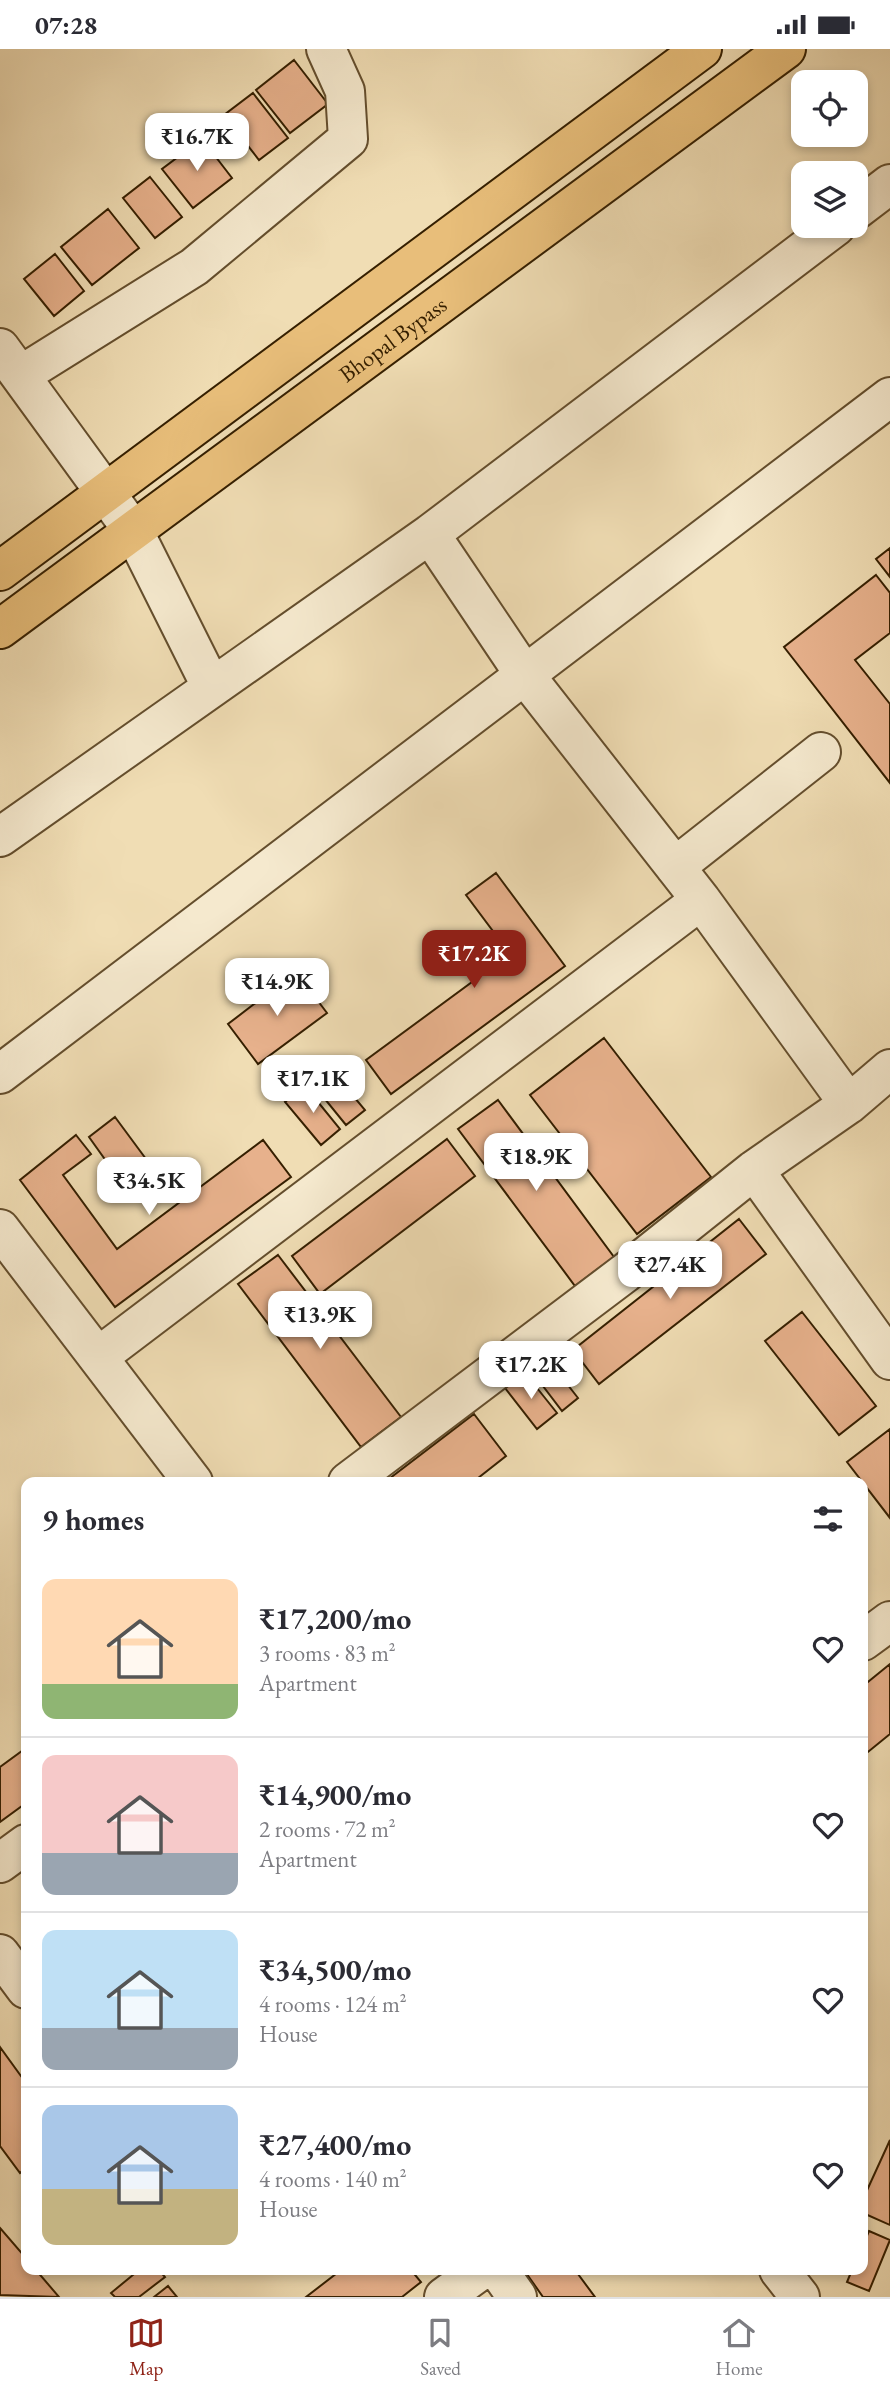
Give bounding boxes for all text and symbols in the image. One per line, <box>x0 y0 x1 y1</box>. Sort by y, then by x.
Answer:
text: 07:28 <box>35 8 97 42</box>
map controls <box>791 70 868 238</box>
button: locate <box>791 70 868 147</box>
pin: ₹16.7K <box>140 113 254 173</box>
text: ₹16.7K <box>161 121 233 151</box>
button: layers <box>791 161 868 238</box>
street label: Bhopal Bypass <box>333 290 453 389</box>
pin: ₹17.2K <box>417 930 531 990</box>
text: ₹17.2K <box>438 938 510 968</box>
pin: ₹14.9K <box>220 958 334 1018</box>
text: ₹14.9K <box>241 966 313 996</box>
pin: ₹17.1K <box>256 1055 370 1115</box>
text: ₹17.1K <box>277 1063 349 1093</box>
pin: ₹18.9K <box>479 1133 593 1193</box>
text: ₹18.9K <box>500 1141 572 1171</box>
pin: ₹34.5K <box>92 1157 206 1217</box>
text: ₹34.5K <box>113 1165 185 1195</box>
pin: ₹27.4K <box>613 1241 727 1301</box>
text: ₹27.4K <box>634 1249 706 1279</box>
pin: ₹13.9K <box>263 1291 377 1351</box>
text: ₹13.9K <box>284 1299 356 1329</box>
pin: ₹17.2K <box>474 1341 588 1401</box>
text: ₹17.2K <box>495 1349 567 1379</box>
text: 9 homes <box>42 1500 144 1539</box>
icon: filters <box>809 1500 847 1538</box>
text: ₹17,200/mo <box>259 1599 411 1638</box>
icon: home <box>98 1607 182 1691</box>
icon: heart <box>809 1630 847 1668</box>
text: 3 rooms · 83 m² <box>259 1638 396 1668</box>
text: Apartment <box>259 1668 357 1698</box>
text: ₹14,900/mo <box>259 1775 411 1814</box>
icon: home <box>98 1783 182 1867</box>
icon: heart <box>809 1806 847 1844</box>
text: 2 rooms · 72 m² <box>259 1814 396 1844</box>
text: Apartment <box>259 1844 357 1874</box>
text: ₹34,500/mo <box>259 1950 411 1989</box>
icon: home <box>98 1958 182 2042</box>
icon: heart <box>809 1981 847 2019</box>
text: 4 rooms · 124 m² <box>259 1989 407 2019</box>
text: House <box>259 2019 318 2049</box>
text: ₹27,400/mo <box>259 2125 411 2164</box>
icon: home <box>98 2133 182 2217</box>
icon: heart <box>809 2156 847 2194</box>
text: 4 rooms · 140 m² <box>259 2164 407 2194</box>
text: House <box>259 2194 318 2224</box>
tab: Map <box>127 2314 165 2381</box>
tab: Saved <box>420 2314 461 2381</box>
tab: Home <box>716 2314 763 2381</box>

